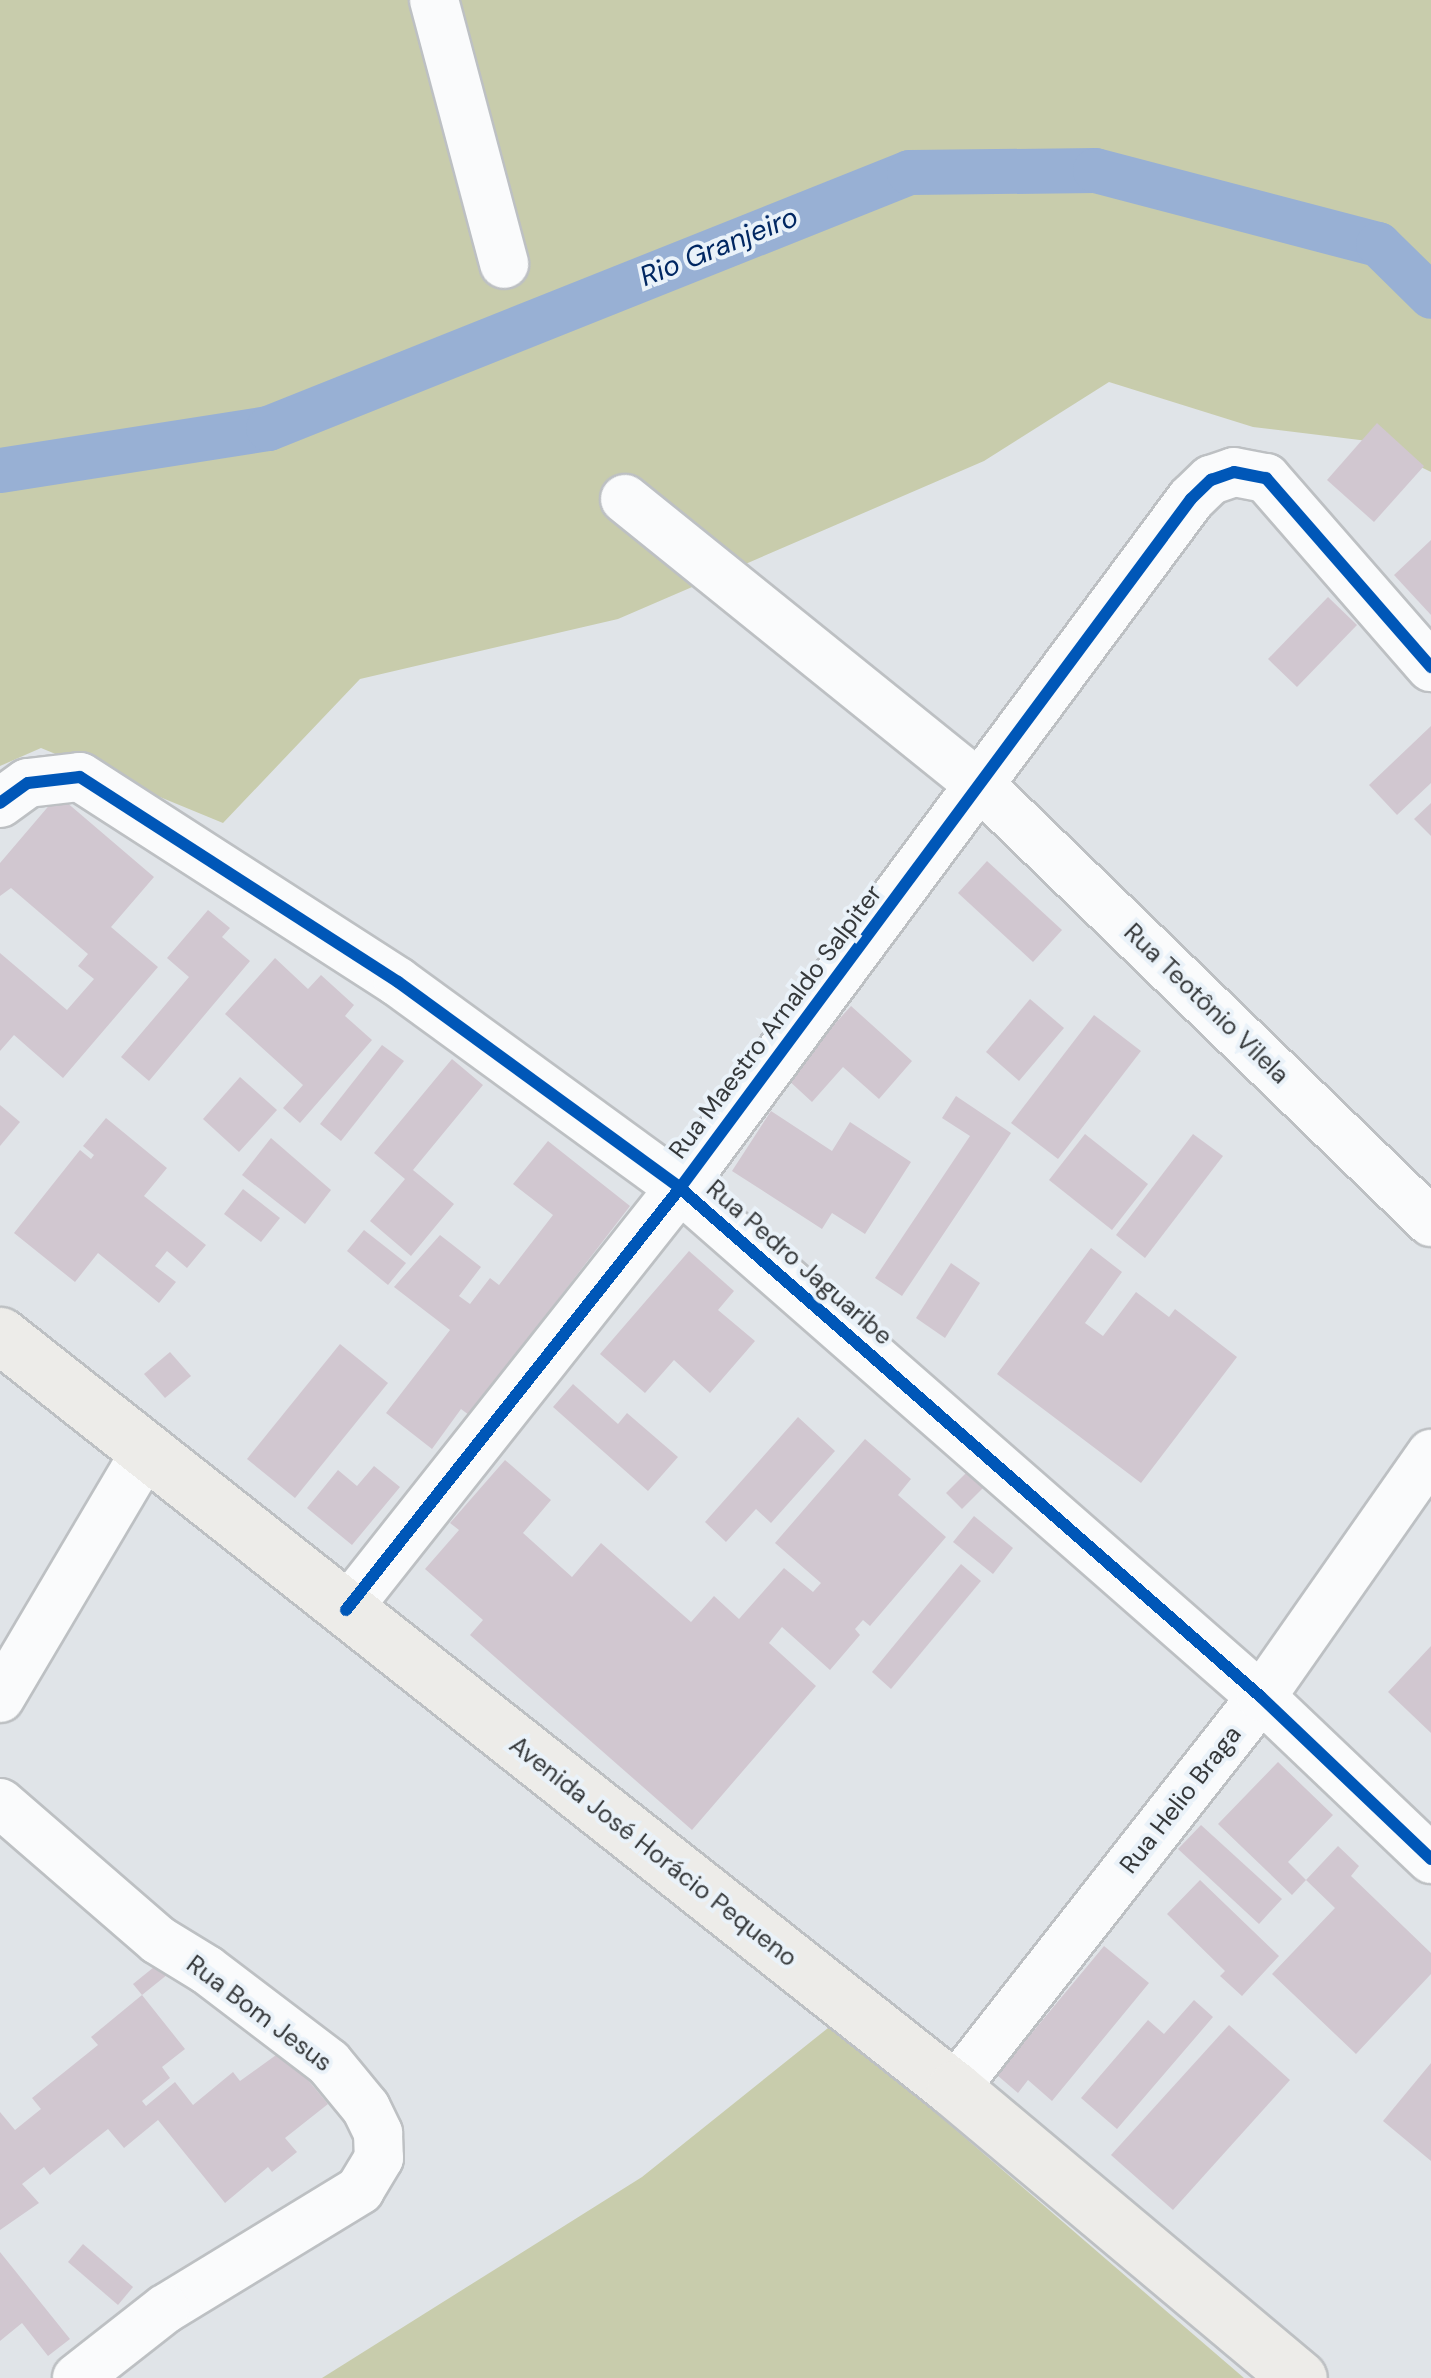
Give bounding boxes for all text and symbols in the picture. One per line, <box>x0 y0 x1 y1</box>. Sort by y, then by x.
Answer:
water label: Rio Granjeiro <box>635 200 803 294</box>
street label: Rua Maestro Arnaldo Salpiter <box>663 879 889 1165</box>
street label: Rua Teotônio Vilela <box>1117 918 1295 1090</box>
street label: Rua Pedro Jaguaribe <box>700 1174 898 1352</box>
street label: Rua Helio Braga <box>1114 1720 1248 1880</box>
street label: Avenida José Horácio Pequeno <box>503 1730 803 1974</box>
street label: Rua Bom Jesus <box>180 1950 338 2078</box>

